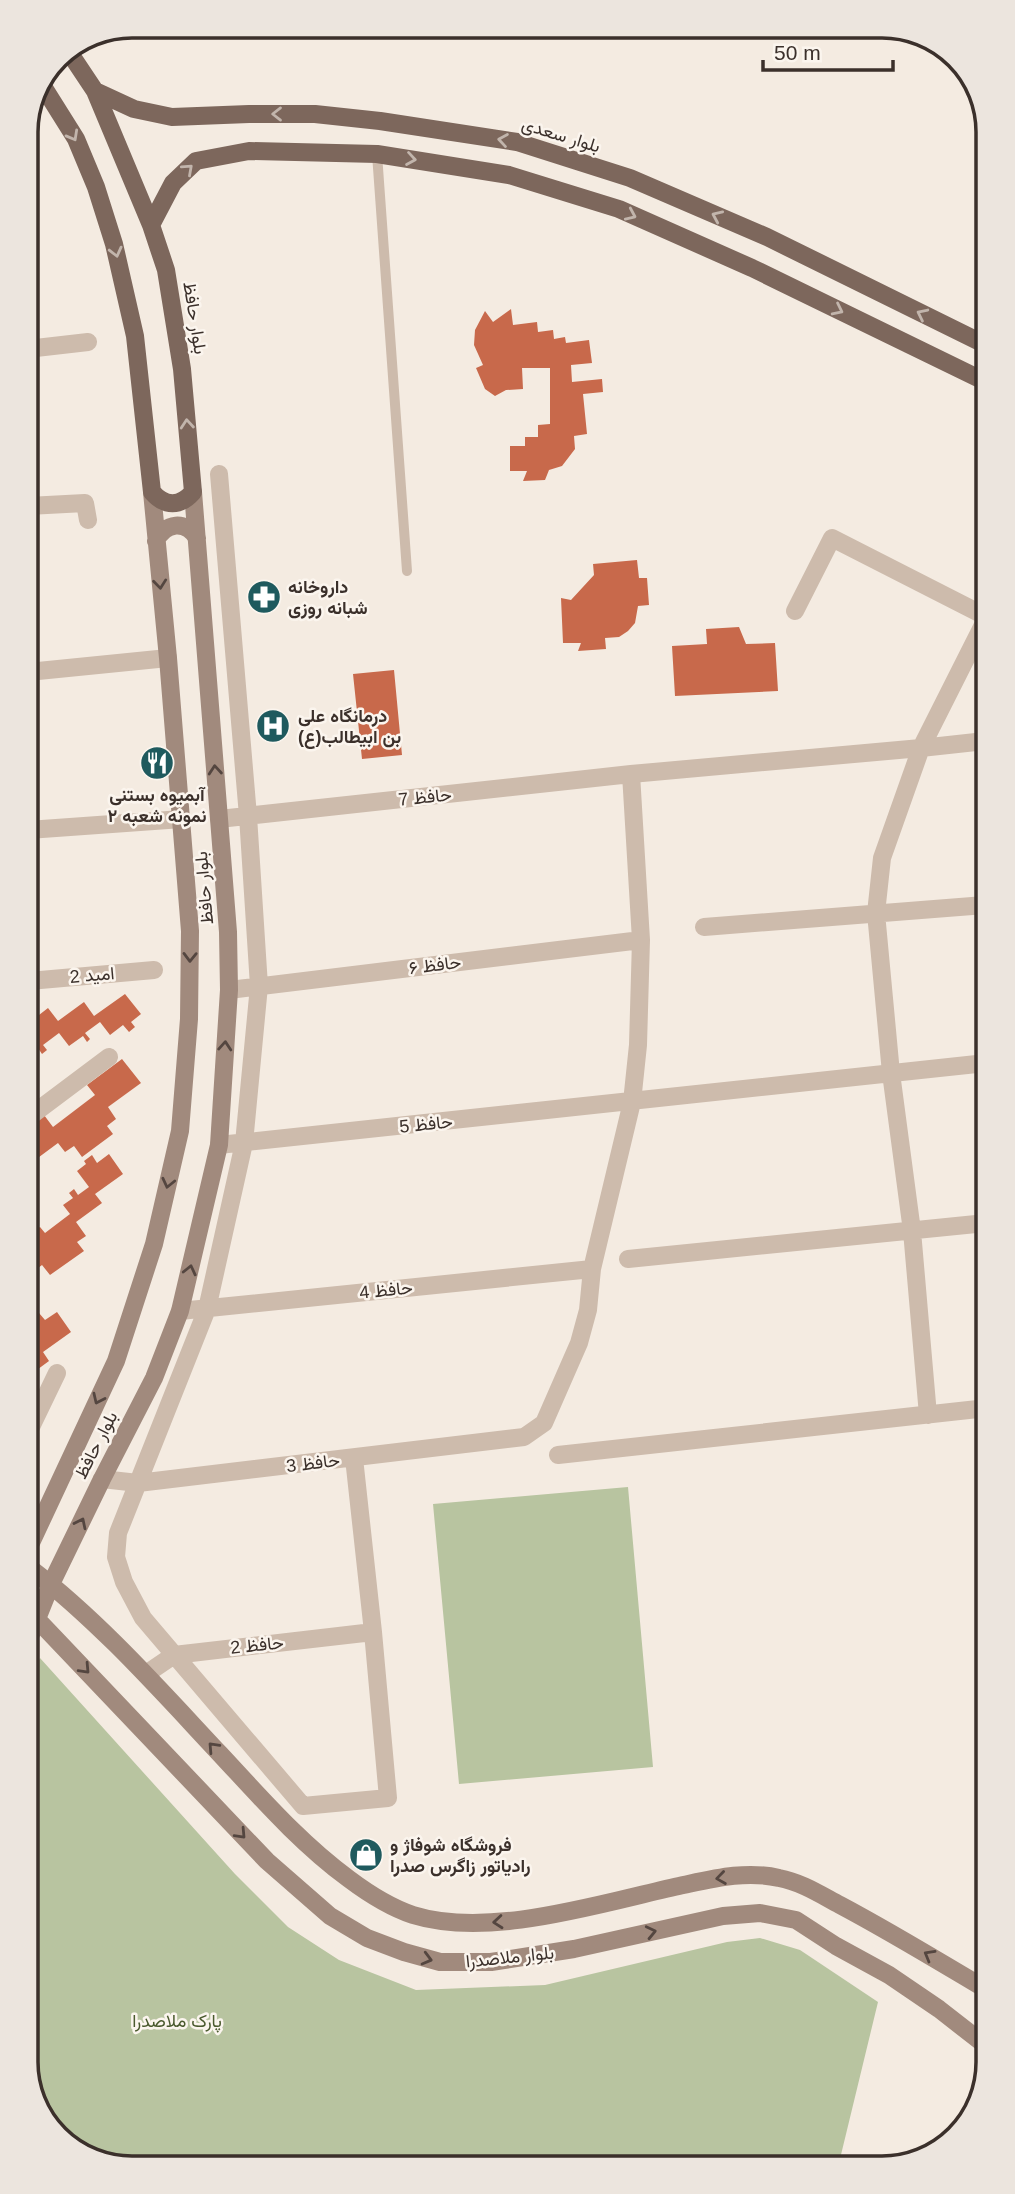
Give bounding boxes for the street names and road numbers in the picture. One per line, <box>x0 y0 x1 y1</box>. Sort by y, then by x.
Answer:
street label: بلوار سعدی <box>519 114 603 157</box>
street label: بلوار حافظ <box>178 280 211 356</box>
street label: حافظ 7 <box>397 784 453 810</box>
street label: بلوار حافظ <box>191 851 218 925</box>
street label: حافظ ۶ <box>408 952 462 978</box>
street label: امید 2 <box>69 963 115 987</box>
street label: حافظ 5 <box>398 1111 454 1137</box>
street label: حافظ 4 <box>358 1277 414 1303</box>
street label: بلوار حافظ <box>70 1408 122 1483</box>
street label: حافظ 3 <box>285 1450 341 1476</box>
street label: حافظ 2 <box>229 1632 285 1658</box>
street label: بلوار ملاصدرا <box>465 1942 555 1973</box>

